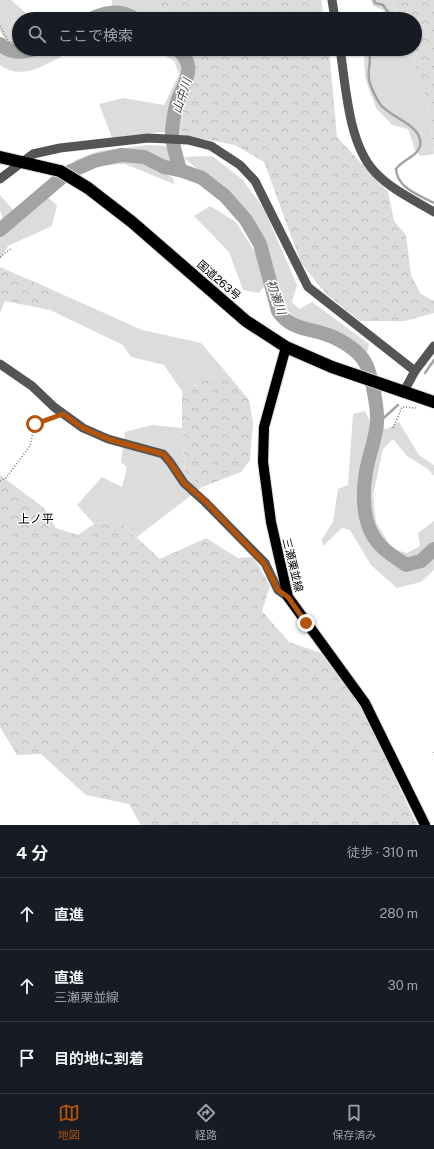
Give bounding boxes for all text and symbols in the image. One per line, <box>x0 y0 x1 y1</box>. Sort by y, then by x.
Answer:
search box <box>12 12 422 56</box>
icon: search <box>26 23 48 45</box>
text: ここで検索 <box>58 27 133 44</box>
water label: 山中川 <box>170 75 195 115</box>
street label: 国道263号 <box>195 258 243 302</box>
water label: 初瀬川 <box>264 278 289 318</box>
route start <box>26 415 44 433</box>
district label: 上ノ平 <box>18 512 54 526</box>
street label: 三瀬栗並線 <box>281 537 305 593</box>
route end <box>297 614 315 632</box>
text: 4 分 <box>16 843 48 863</box>
text: 徒歩 · 310 m <box>347 845 418 860</box>
icon: ahead <box>16 903 38 925</box>
text: 直進 <box>54 906 84 923</box>
text: 280 m <box>380 906 418 921</box>
text: 直進 <box>54 969 84 986</box>
icon: ahead <box>16 975 38 997</box>
text: 30 m <box>388 978 418 993</box>
text: 三瀬栗並線 <box>54 990 119 1005</box>
icon: arrive <box>16 1047 38 1069</box>
text: 目的地に到着 <box>54 1050 144 1067</box>
tab: 地図 <box>58 1102 80 1142</box>
tab: 経路 <box>195 1102 217 1142</box>
tab: 保存済み <box>332 1102 376 1142</box>

